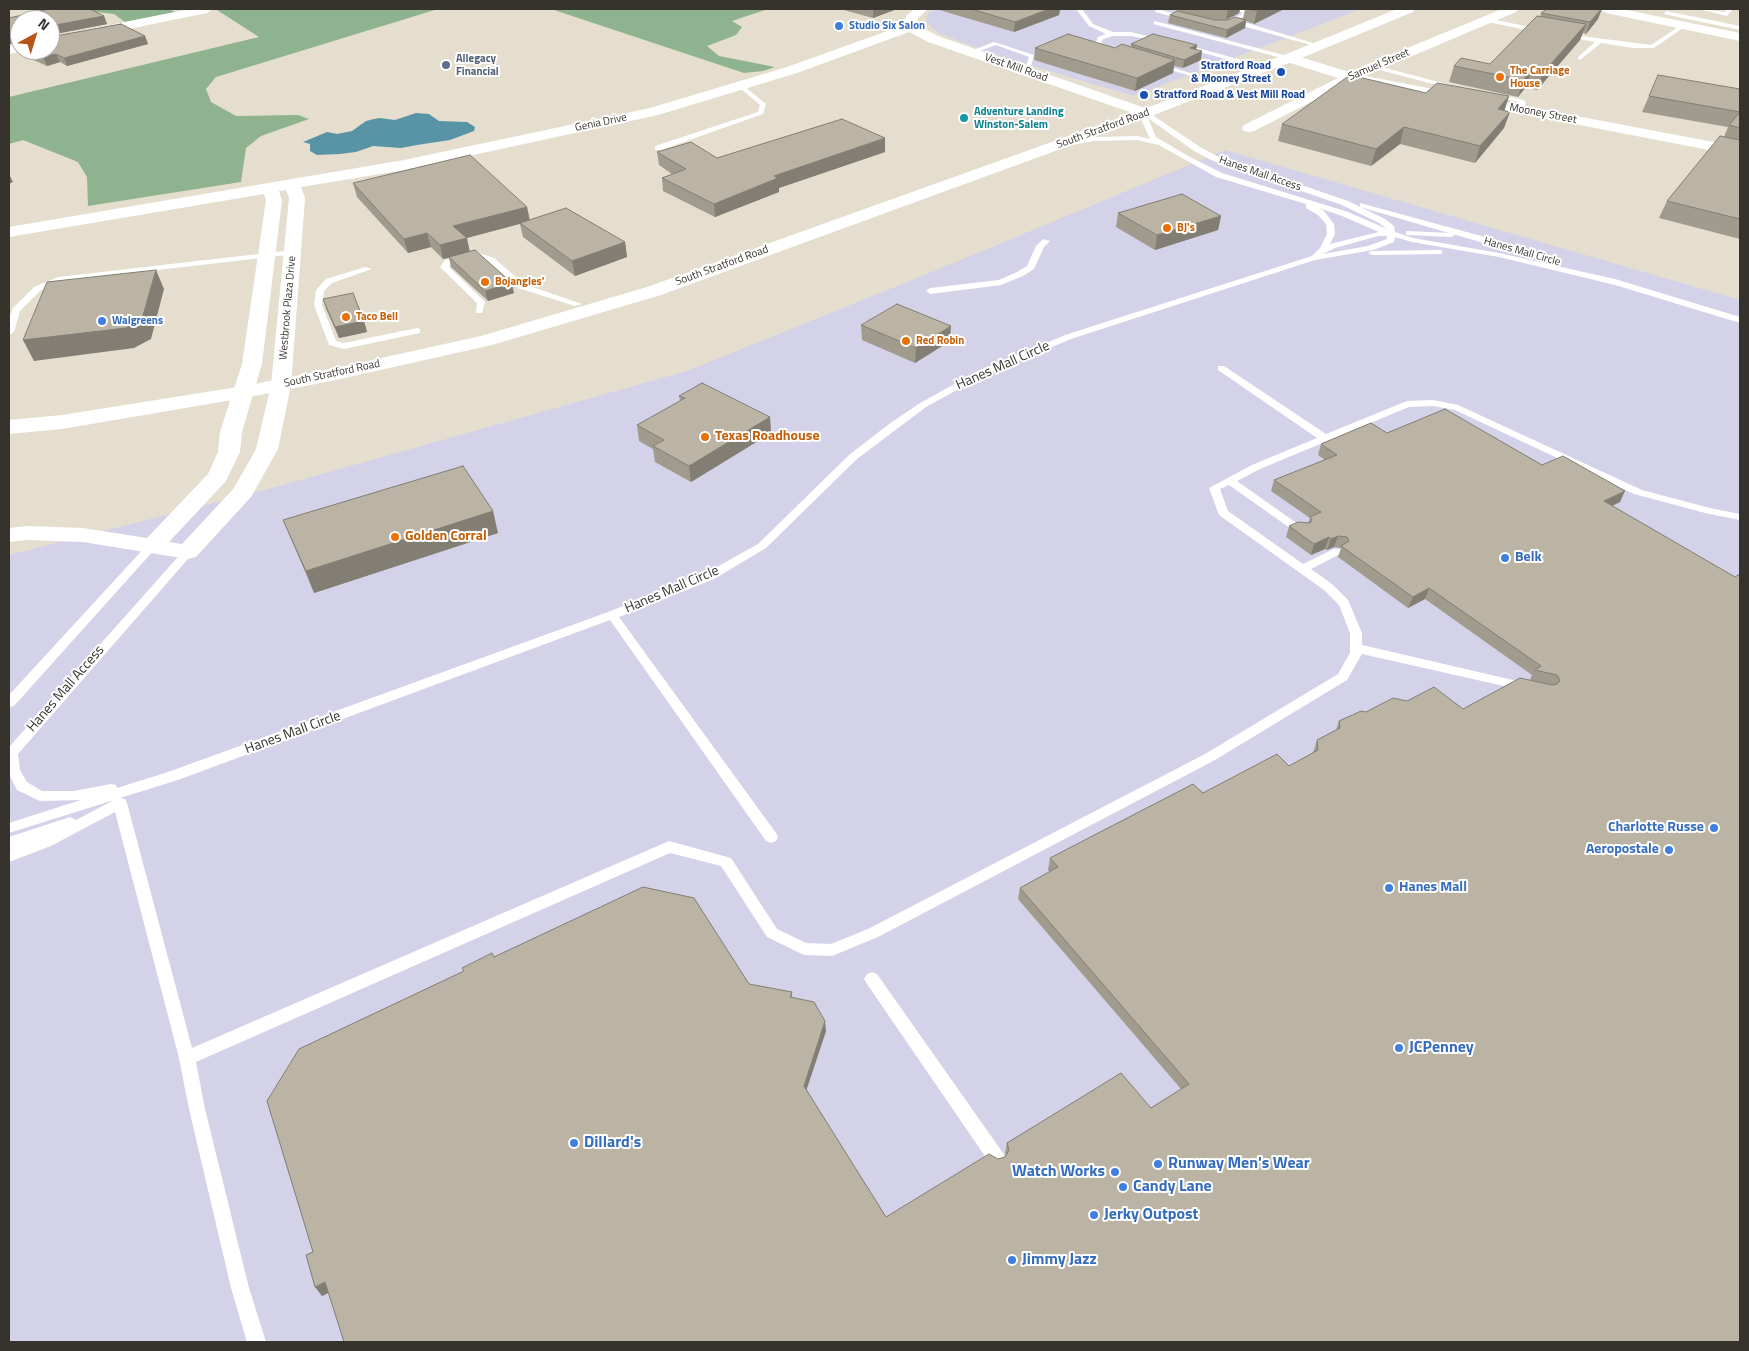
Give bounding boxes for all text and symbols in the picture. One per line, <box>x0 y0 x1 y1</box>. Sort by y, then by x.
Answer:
north arrow <box>10 10 60 60</box>
text: N <box>34 13 54 35</box>
place label: Studio Six Salon <box>849 19 925 33</box>
marker: Studio Six Salon <box>833 20 845 32</box>
street label: Samuel Street <box>1346 46 1412 84</box>
street label: Vest Mill Road <box>983 51 1049 85</box>
place label: Allegacy Financial <box>456 52 499 78</box>
marker: Allegacy Financial <box>440 59 452 71</box>
place label: Stratford Road & Mooney Street <box>1191 59 1271 85</box>
place label: The Carriage House <box>1510 64 1570 90</box>
marker: Stratford Road & Mooney Street <box>1275 66 1287 78</box>
marker: The Carriage House <box>1494 71 1506 83</box>
place label: Stratford Road & Vest Mill Road <box>1154 88 1305 102</box>
marker: Stratford Road & Vest Mill Road <box>1138 89 1150 101</box>
street label: Mooney Street <box>1508 101 1578 127</box>
place label: Adventure Landing Winston-Salem <box>974 105 1064 131</box>
street label: South Stratford Road <box>1055 106 1151 152</box>
street label: Genia Drive <box>574 111 628 135</box>
marker: Adventure Landing Winston-Salem <box>958 112 970 124</box>
street label: Hanes Mall Access <box>1217 154 1303 194</box>
place label: BJ's <box>1177 221 1195 235</box>
marker: BJ's <box>1161 222 1173 234</box>
street label: Hanes Mall Circle <box>1482 235 1562 269</box>
street label: South Stratford Road <box>674 243 770 289</box>
street label: Westbrook Plaza Drive <box>277 255 299 361</box>
place label: Bojangles' <box>495 275 544 289</box>
marker: Bojangles' <box>479 276 491 288</box>
place label: Taco Bell <box>356 310 398 324</box>
marker: Taco Bell <box>340 311 352 323</box>
place label: Walgreens <box>112 314 163 328</box>
marker: Walgreens <box>96 315 108 327</box>
place label: Red Robin <box>916 334 964 348</box>
marker: Red Robin <box>900 335 912 347</box>
street label: Hanes Mall Circle <box>954 338 1052 394</box>
street label: South Stratford Road <box>283 357 381 391</box>
place label: Texas Roadhouse <box>715 429 820 445</box>
marker: Texas Roadhouse <box>699 431 711 443</box>
place label: Golden Corral <box>405 529 487 545</box>
marker: Golden Corral <box>389 531 401 543</box>
place label: Belk <box>1515 550 1542 566</box>
marker: Belk <box>1499 552 1511 564</box>
street label: Hanes Mall Circle <box>622 563 722 617</box>
street label: Hanes Mall Access <box>24 642 108 736</box>
street label: Hanes Mall Circle <box>243 708 343 758</box>
place label: Charlotte Russe <box>1608 820 1704 836</box>
marker: Charlotte Russe <box>1708 822 1720 834</box>
place label: Aeropostale <box>1586 842 1659 858</box>
marker: Aeropostale <box>1663 844 1675 856</box>
place label: Hanes Mall <box>1399 880 1467 896</box>
marker: Hanes Mall <box>1383 882 1395 894</box>
place label: JCPenney <box>1409 1038 1474 1058</box>
marker: JCPenney <box>1393 1042 1405 1054</box>
place label: Dillard's <box>584 1133 641 1153</box>
marker: Dillard's <box>568 1137 580 1149</box>
place label: Runway Men's Wear <box>1168 1154 1310 1174</box>
marker: Runway Men's Wear <box>1152 1158 1164 1170</box>
place label: Watch Works <box>1012 1162 1105 1182</box>
marker: Watch Works <box>1109 1166 1121 1178</box>
place label: Candy Lane <box>1133 1177 1212 1197</box>
marker: Candy Lane <box>1117 1181 1129 1193</box>
place label: Jerky Outpost <box>1104 1205 1198 1225</box>
marker: Jerky Outpost <box>1088 1209 1100 1221</box>
place label: Jimmy Jazz <box>1022 1250 1097 1270</box>
marker: Jimmy Jazz <box>1006 1254 1018 1266</box>

